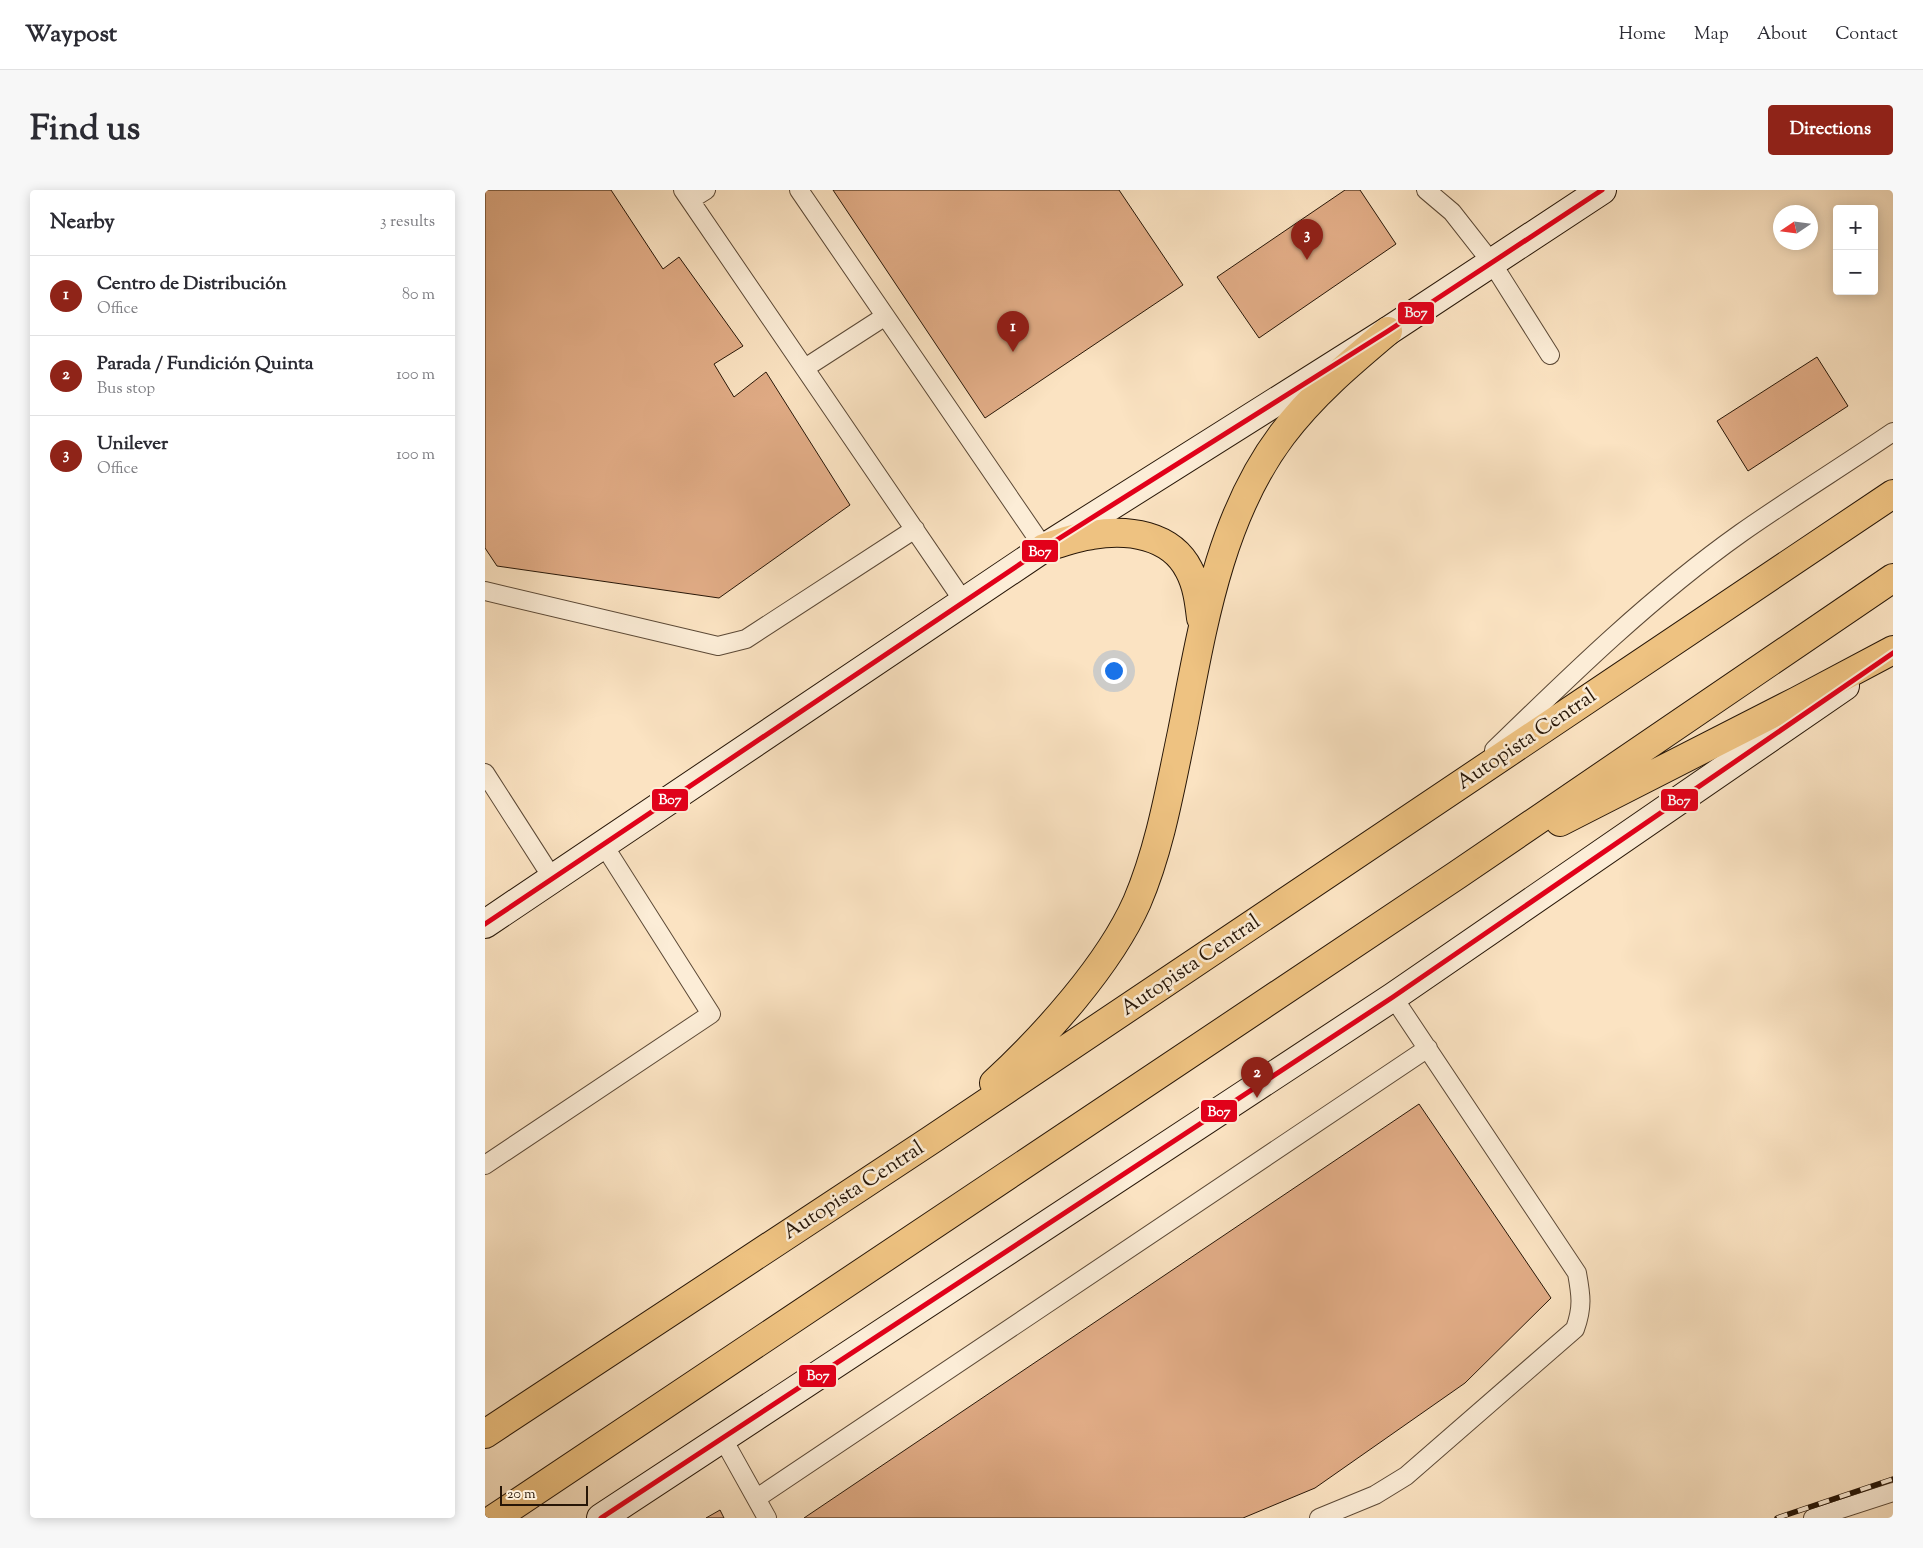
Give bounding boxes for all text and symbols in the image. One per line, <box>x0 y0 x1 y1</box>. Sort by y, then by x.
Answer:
text: Waypost <box>25 18 117 52</box>
text: Home <box>1619 22 1666 48</box>
text: Map <box>1694 22 1729 48</box>
text: About <box>1757 22 1807 48</box>
text: Contact <box>1835 22 1898 48</box>
text: Find us <box>30 105 140 156</box>
button: Directions <box>1768 105 1893 155</box>
north arrow <box>1773 205 1818 250</box>
map controls <box>1833 205 1878 295</box>
button: + <box>1833 205 1878 250</box>
text: Nearby <box>50 208 115 238</box>
text: 3 results <box>380 211 435 234</box>
pin: 3 <box>1291 219 1323 260</box>
button: − <box>1833 250 1878 295</box>
text: Centro de Distribución <box>97 271 287 298</box>
text: 1 <box>63 284 69 307</box>
text: 80 m <box>402 284 435 307</box>
text: Office <box>97 298 138 321</box>
line badge: B07 <box>1397 301 1435 325</box>
text: B07 <box>1404 304 1429 324</box>
pin: 1 <box>997 311 1029 352</box>
text: Parada / Fundición Quinta <box>97 351 313 378</box>
text: 2 <box>62 364 70 387</box>
text: 100 m <box>396 364 435 387</box>
text: Bus stop <box>97 378 155 401</box>
text: Unilever <box>97 431 168 458</box>
text: 3 <box>63 444 69 467</box>
text: 100 m <box>396 444 435 467</box>
text: Office <box>97 458 138 481</box>
line badge: B07 <box>1021 539 1059 563</box>
text: B07 <box>1028 543 1053 563</box>
your location <box>1101 658 1127 684</box>
street label: Autopista Central <box>1451 682 1603 798</box>
line badge: B07 <box>651 788 689 812</box>
line badge: B07 <box>1660 788 1699 812</box>
text: B07 <box>658 791 683 811</box>
text: B07 <box>1667 792 1692 812</box>
street label: Autopista Central <box>1115 908 1267 1024</box>
pin: 2 <box>1241 1057 1273 1098</box>
line badge: B07 <box>1200 1099 1238 1123</box>
text: B07 <box>1207 1103 1232 1123</box>
street label: Autopista Central <box>777 1134 931 1248</box>
line badge: B07 <box>798 1364 837 1388</box>
text: B07 <box>806 1367 831 1387</box>
scale bar <box>500 1483 587 1506</box>
text: 20 m <box>507 1485 536 1505</box>

